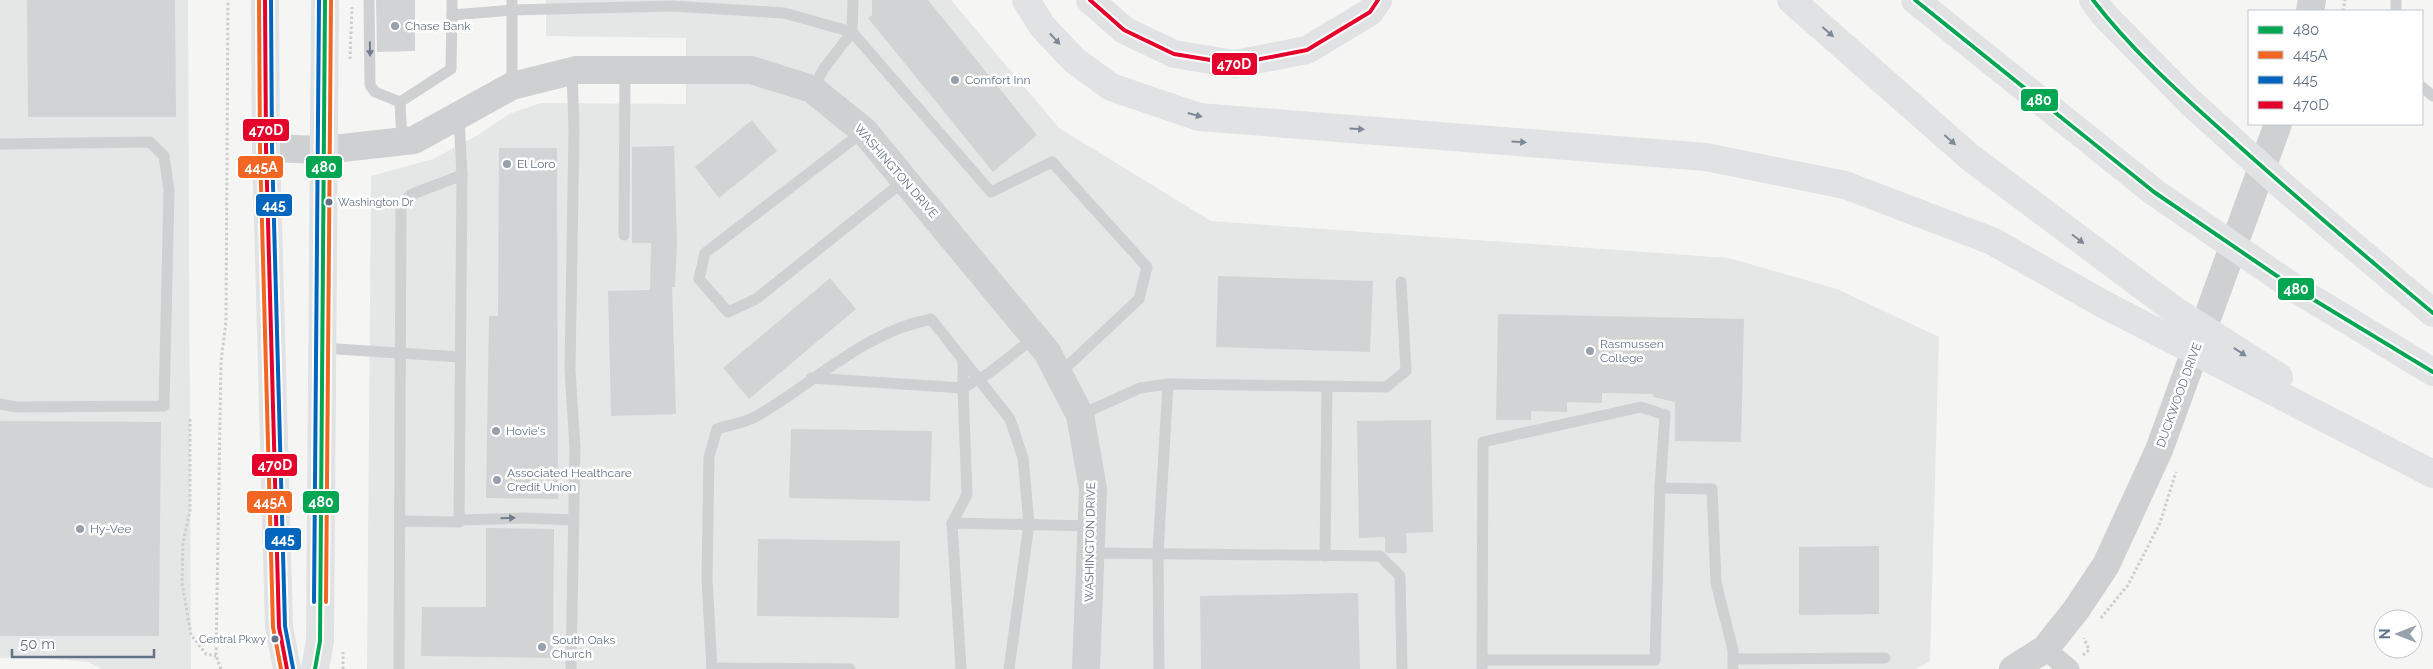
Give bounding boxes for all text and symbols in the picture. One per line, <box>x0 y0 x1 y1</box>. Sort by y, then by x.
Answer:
legend <box>2248 10 2423 125</box>
place label: Chase Bank <box>405 19 471 33</box>
marker: Chase Bank <box>389 20 401 32</box>
text: 480 <box>2293 21 2319 39</box>
one-way arrow <box>1821 26 1833 38</box>
one-way arrow <box>1049 33 1061 45</box>
one-way arrow <box>366 41 374 57</box>
text: 445A <box>2293 46 2328 64</box>
line badge: 470D <box>1211 52 1258 76</box>
text: 470D <box>1217 56 1251 72</box>
text: 445 <box>2293 71 2318 89</box>
place label: Comfort Inn <box>965 73 1031 87</box>
marker: Comfort Inn <box>949 74 961 86</box>
line badge: 480 <box>2020 88 2059 112</box>
text: 480 <box>2026 92 2052 108</box>
text: 470D <box>2293 96 2329 114</box>
one-way arrow <box>1188 112 1203 120</box>
line badge: 470D <box>242 118 290 142</box>
street label: WASHINGTON DRIVE <box>851 121 941 221</box>
text: 470D <box>249 122 283 138</box>
one-way arrow <box>1349 126 1365 134</box>
one-way arrow <box>1943 134 1956 145</box>
one-way arrow <box>1511 138 1527 146</box>
line badge: 445A <box>237 155 284 179</box>
line badge: 480 <box>305 155 343 179</box>
place label: El Loro <box>517 157 555 171</box>
marker: El Loro <box>501 158 513 170</box>
text: 445A <box>244 159 278 175</box>
text: 480 <box>311 159 337 175</box>
line badge: 445 <box>255 193 293 217</box>
place label: Washington Dr <box>338 196 413 209</box>
text: 445 <box>262 197 286 213</box>
marker: Washington Dr <box>324 197 334 207</box>
one-way arrow <box>2071 233 2084 244</box>
line badge: 480 <box>2277 277 2315 301</box>
text: 480 <box>2283 281 2309 297</box>
place label: Rasmussen College <box>1600 337 1664 365</box>
street label: DUCKWOOD DRIVE <box>2154 341 2204 449</box>
marker: Rasmussen College <box>1584 345 1596 357</box>
one-way arrow <box>2233 347 2247 357</box>
place label: Hovie's <box>506 424 546 438</box>
marker: Hovie's <box>490 425 502 437</box>
line badge: 470D <box>251 453 298 477</box>
text: 470D <box>258 457 292 473</box>
place label: Associated Healthcare Credit Union <box>507 466 632 494</box>
marker: Associated Healthcare Credit Union <box>491 474 503 486</box>
street label: WASHINGTON DRIVE <box>1082 482 1098 602</box>
line badge: 445A <box>246 490 293 514</box>
line badge: 480 <box>302 490 340 514</box>
text: 445A <box>253 494 287 510</box>
text: 480 <box>308 494 334 510</box>
one-way arrow <box>500 514 516 522</box>
place label: Hy-Vee <box>90 522 131 536</box>
marker: Hy-Vee <box>74 523 86 535</box>
line badge: 445 <box>264 527 302 551</box>
text: 445 <box>271 531 295 547</box>
north arrow <box>2373 609 2423 659</box>
scale bar <box>12 626 155 658</box>
text: N <box>2377 629 2393 639</box>
place label: Central Pkwy <box>199 633 266 646</box>
place label: South Oaks Church <box>552 633 615 661</box>
marker: Central Pkwy <box>270 634 280 644</box>
text: 50 m <box>20 635 55 653</box>
marker: South Oaks Church <box>536 641 548 653</box>

